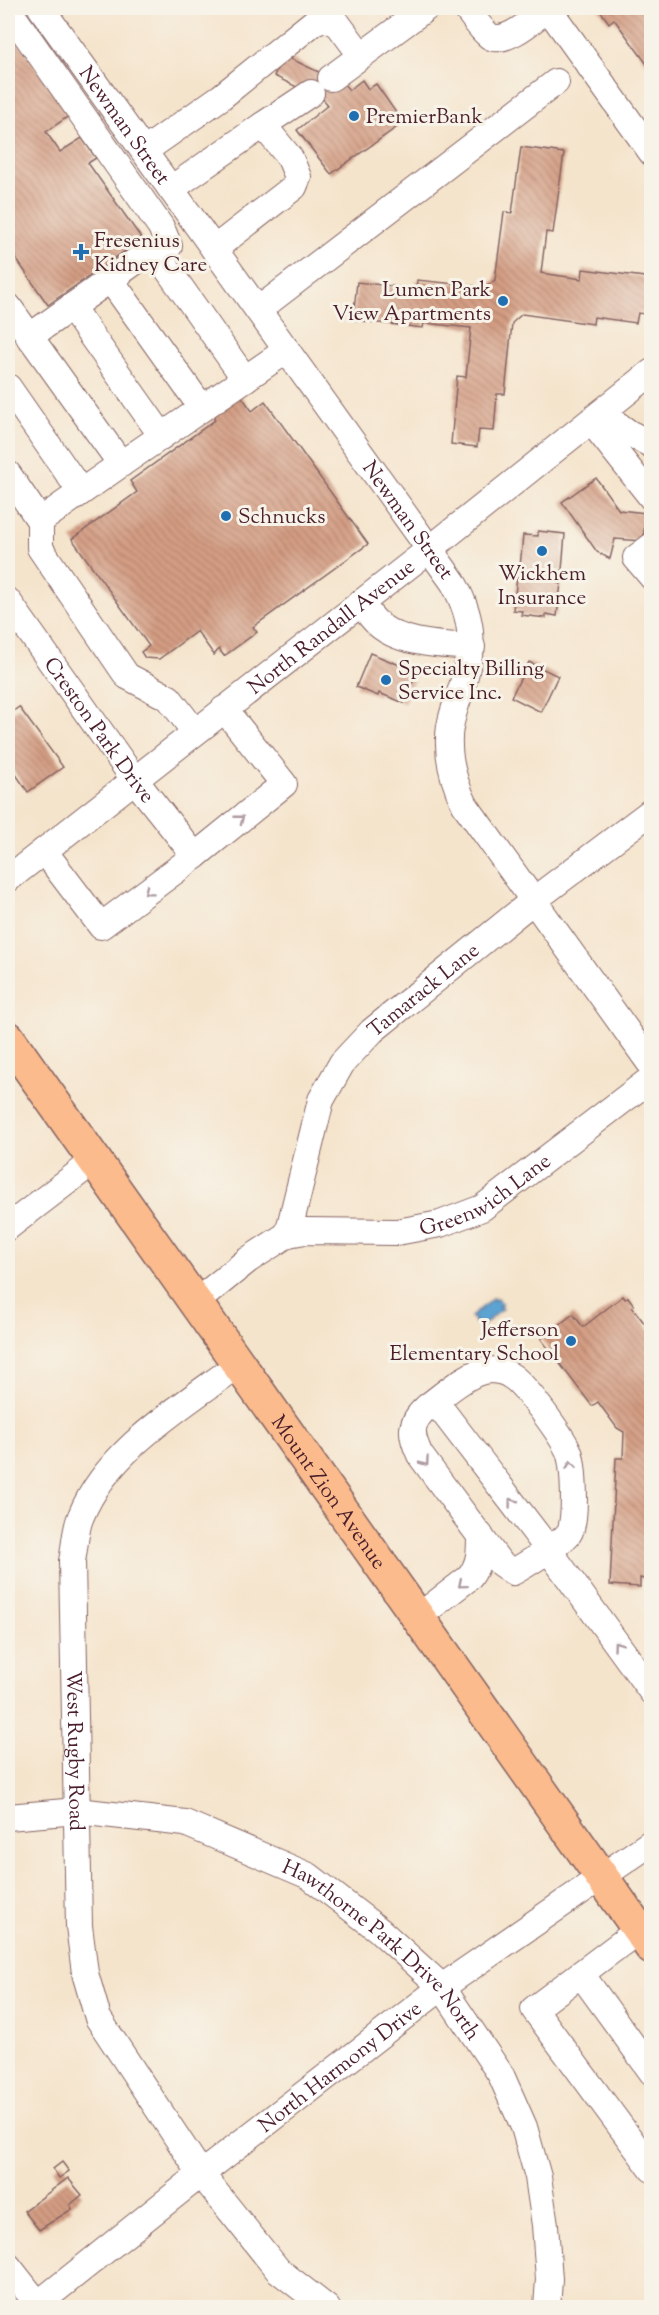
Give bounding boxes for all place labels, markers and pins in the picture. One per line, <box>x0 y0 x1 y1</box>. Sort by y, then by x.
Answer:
place label: PremierBank <box>366 103 483 133</box>
marker: PremierBank <box>347 109 361 123</box>
place label: Fresenius Kidney Care <box>94 227 207 281</box>
marker: Fresenius Kidney Care <box>72 243 90 261</box>
place label: Lumen Park View Apartments <box>332 276 492 330</box>
marker: Lumen Park View Apartments <box>496 294 510 308</box>
place label: Schnucks <box>238 503 326 533</box>
marker: Schnucks <box>219 509 233 523</box>
marker: Wickhem Insurance <box>535 544 549 558</box>
place label: Wickhem Insurance <box>498 560 586 614</box>
place label: Specialty Billing Service Inc. <box>398 655 544 709</box>
marker: Specialty Billing Service Inc. <box>379 673 393 687</box>
place label: Jefferson Elementary School <box>390 1316 559 1370</box>
marker: Jefferson Elementary School <box>564 1334 578 1348</box>

